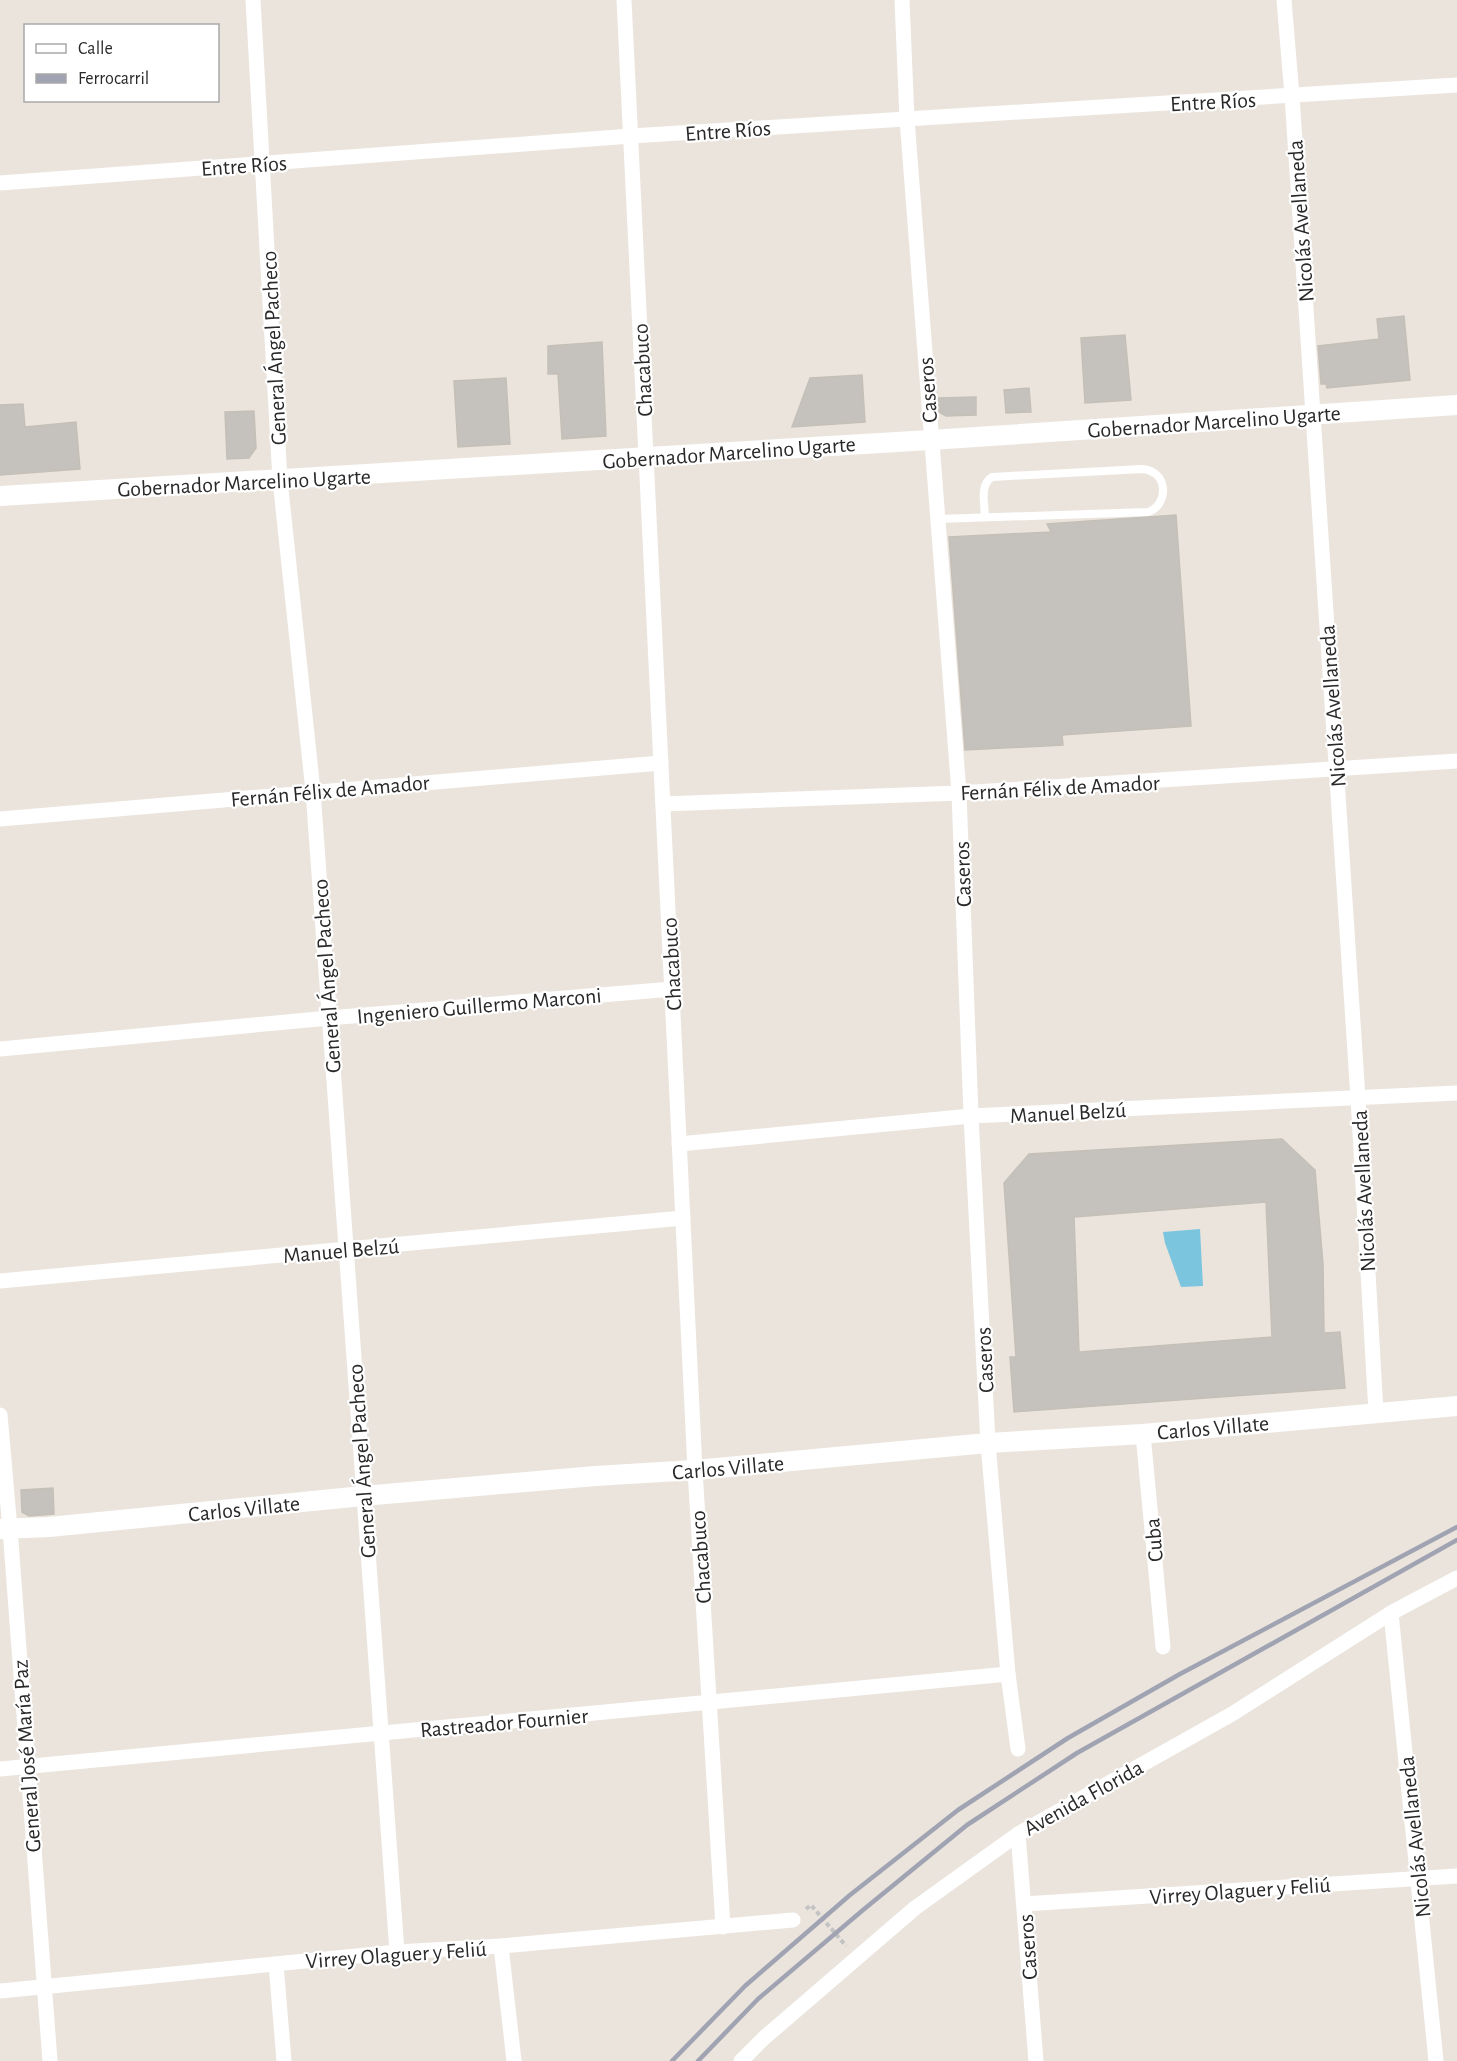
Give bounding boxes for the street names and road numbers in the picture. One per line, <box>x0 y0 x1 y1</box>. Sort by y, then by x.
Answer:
street label: Entre Ríos <box>1169 89 1257 115</box>
street label: Entre Ríos <box>684 117 772 145</box>
street label: Nicolás Avellaneda <box>1284 139 1318 303</box>
street label: Entre Ríos <box>200 152 288 180</box>
street label: General Ángel Pacheco <box>257 250 290 446</box>
street label: Chacabuco <box>630 323 656 417</box>
street label: Caseros <box>915 356 941 424</box>
street label: Gobernador Marcelino Ugarte <box>1087 402 1341 442</box>
street label: Gobernador Marcelino Ugarte <box>602 433 856 473</box>
street label: Gobernador Marcelino Ugarte <box>117 465 371 501</box>
street label: Nicolás Avellaneda <box>1316 624 1350 788</box>
street label: Fernán Félix de Amador <box>230 771 430 811</box>
street label: Fernán Félix de Amador <box>960 772 1160 804</box>
street label: Caseros <box>951 841 975 907</box>
street label: General Ángel Pacheco <box>308 878 345 1074</box>
street label: Chacabuco <box>659 917 685 1011</box>
street label: Ingeniero Guillermo Marconi <box>356 984 602 1028</box>
street label: Manuel Belzú <box>1009 1099 1127 1127</box>
street label: Nicolás Avellaneda <box>1349 1109 1379 1273</box>
street label: Manuel Belzú <box>282 1235 400 1267</box>
street label: Caseros <box>972 1326 998 1393</box>
street label: General Ángel Pacheco <box>343 1363 380 1559</box>
street label: Carlos Villate <box>1156 1412 1270 1444</box>
street label: Carlos Villate <box>671 1452 785 1484</box>
street label: Carlos Villate <box>187 1492 301 1526</box>
street label: Chacabuco <box>687 1510 715 1604</box>
street label: Cuba <box>1141 1517 1167 1563</box>
street label: General José María Paz <box>9 1659 45 1853</box>
street label: Rastreador Fournier <box>419 1705 589 1741</box>
street label: Nicolás Avellaneda <box>1396 1755 1434 1919</box>
street label: Avenida Florida <box>1020 1756 1147 1840</box>
street label: Virrey Olaguer y Feliú <box>1149 1874 1331 1908</box>
street label: Caseros <box>1015 1913 1041 1981</box>
street label: Virrey Olaguer y Feliú <box>305 1938 487 1972</box>

